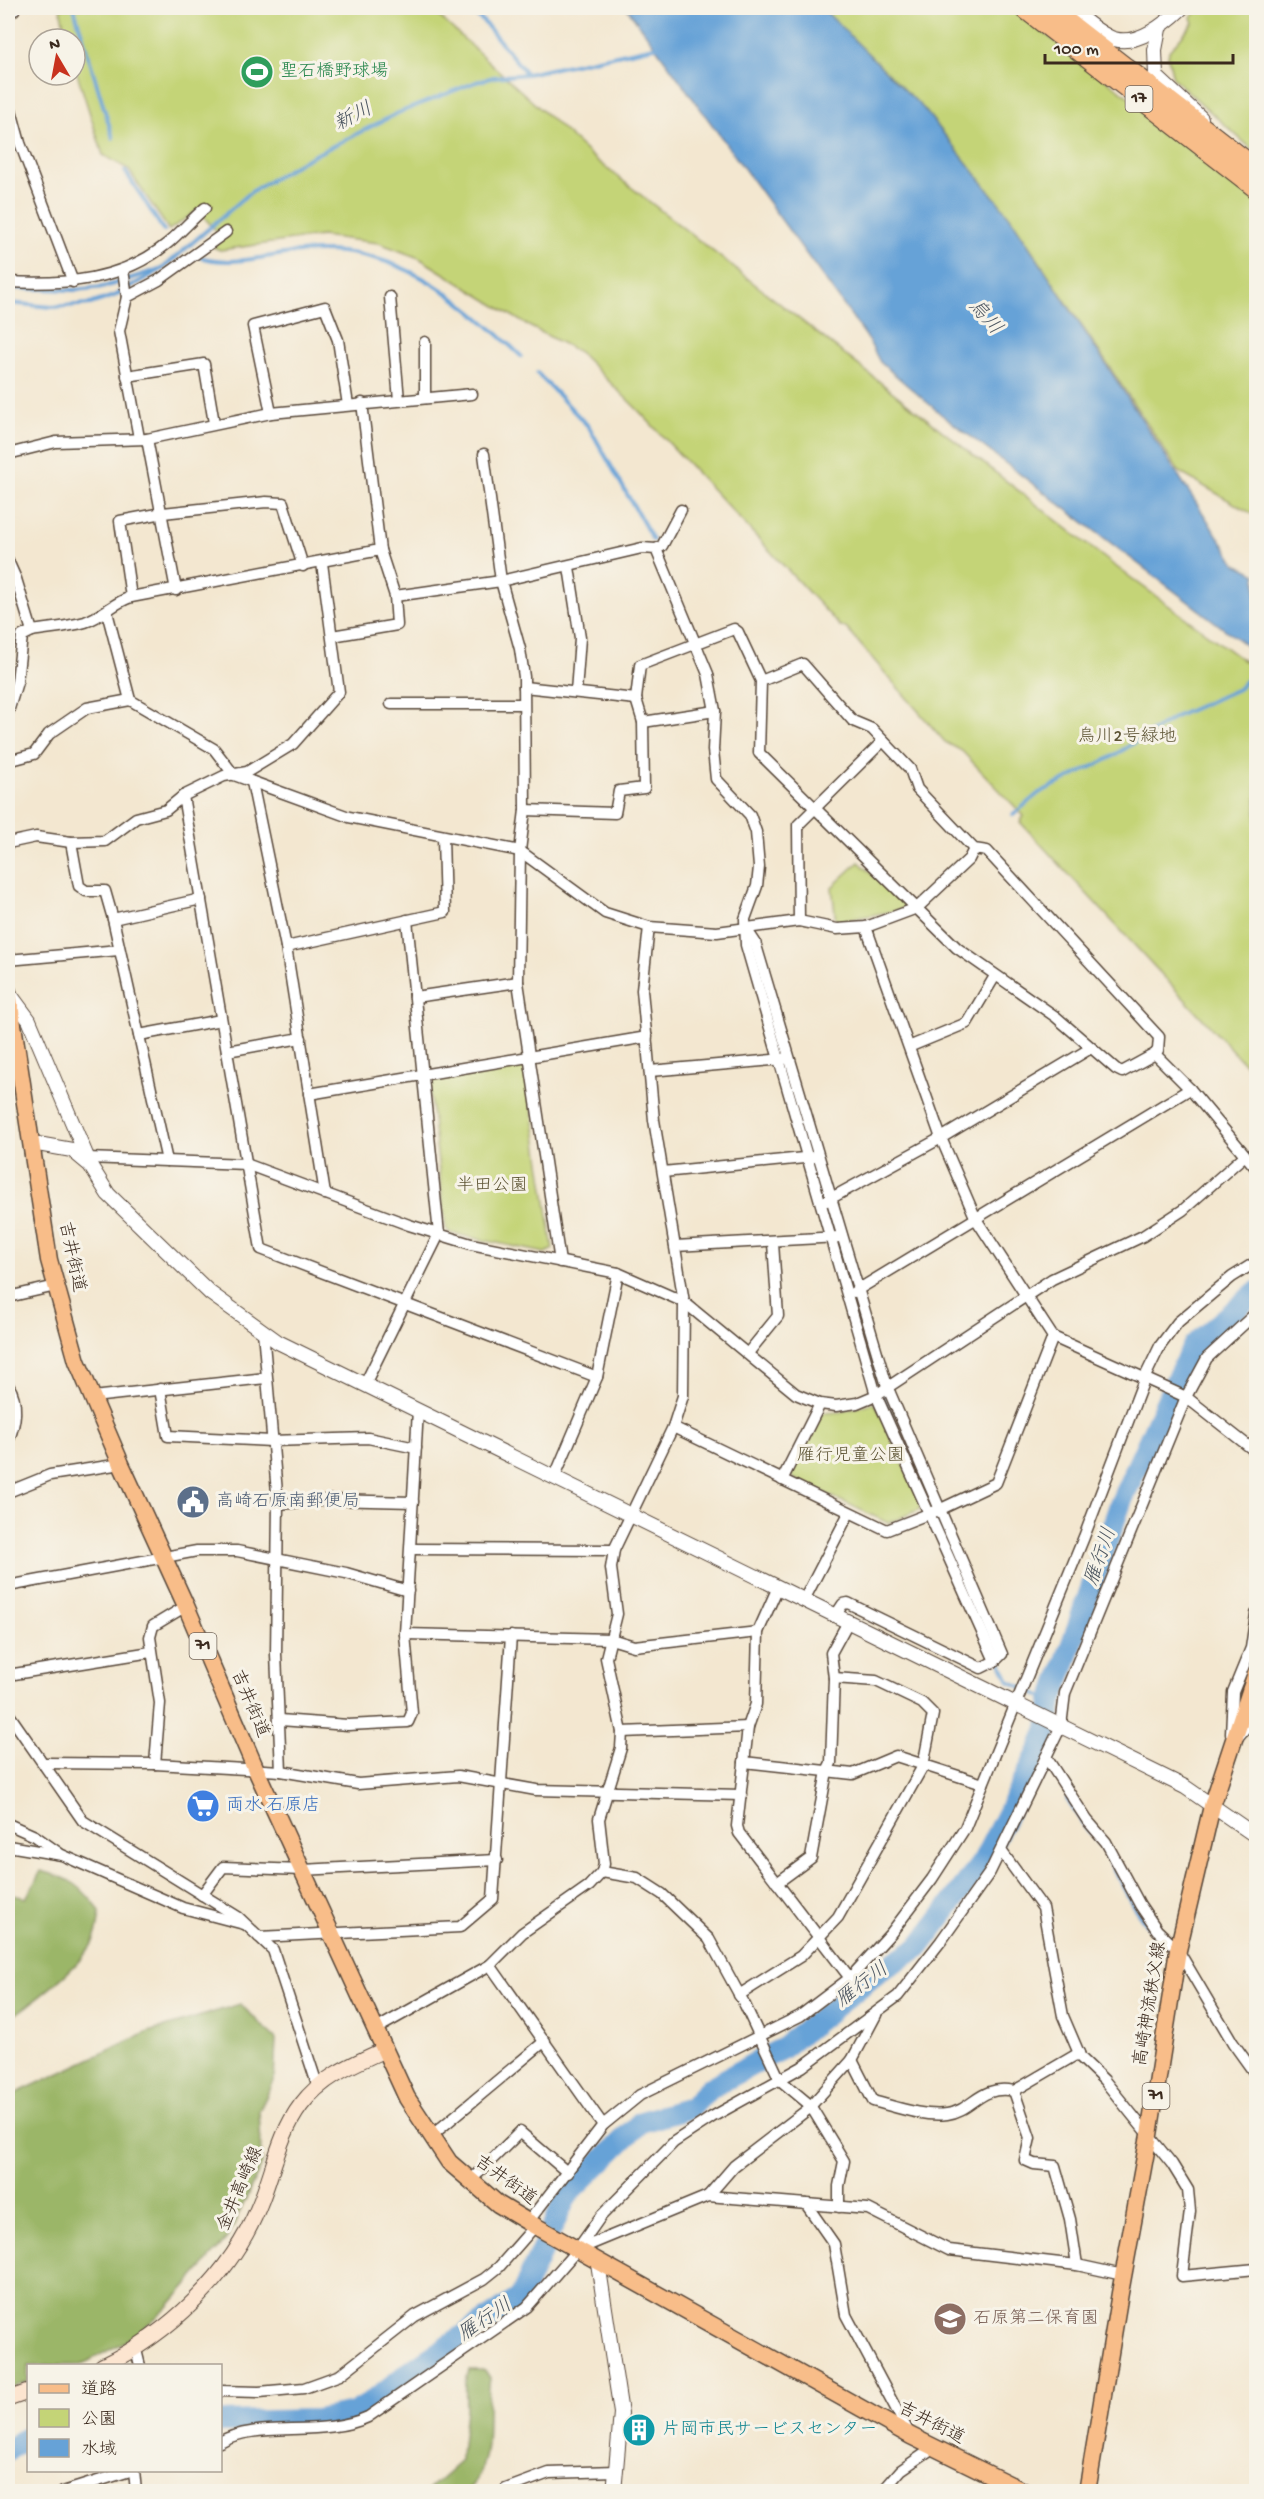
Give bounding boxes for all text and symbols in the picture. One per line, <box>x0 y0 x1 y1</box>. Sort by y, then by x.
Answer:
north arrow <box>27 27 87 87</box>
scale bar <box>1045 27 1232 65</box>
text: N <box>48 35 62 56</box>
text: 100 m <box>1053 40 1099 61</box>
sports icon: 聖石橋野球場 <box>239 54 275 90</box>
place label: 聖石橋野球場 <box>280 61 388 83</box>
road number: 17 <box>1126 86 1152 112</box>
water label: 新川 <box>331 98 377 137</box>
water label: 烏川 <box>962 294 1007 341</box>
park label: 烏川2号緑地 <box>1078 726 1176 748</box>
park label: 半田公園 <box>456 1175 528 1197</box>
street label: 吉井街道 <box>53 1219 90 1294</box>
park label: 雁行児童公園 <box>797 1445 905 1467</box>
public building icon: 高崎石原南郵便局 <box>175 1484 211 1520</box>
place label: 高崎石原南郵便局 <box>216 1491 360 1513</box>
water label: 雁行川 <box>1080 1525 1123 1589</box>
road number: 71 <box>190 1633 216 1659</box>
street label: 吉井街道 <box>225 1666 274 1741</box>
supermarket icon: 両水 石原店 <box>185 1788 221 1824</box>
place label: 両水 石原店 <box>226 1795 320 1817</box>
street label: 高崎神流秩父線 <box>1130 1940 1171 2068</box>
water label: 雁行川 <box>832 1958 894 2013</box>
road number: 71 <box>1142 2083 1170 2109</box>
street label: 金井高崎線 <box>213 2143 268 2235</box>
street label: 吉井街道 <box>470 2151 541 2211</box>
water label: 雁行川 <box>454 2294 517 2347</box>
school or university icon: 石原第二保育園 <box>932 2301 968 2337</box>
place label: 石原第二保育園 <box>973 2308 1099 2330</box>
legend <box>27 2364 222 2472</box>
text: 道路 <box>81 2379 117 2401</box>
street label: 吉井街道 <box>894 2397 968 2450</box>
text: 公園 <box>81 2410 117 2431</box>
building icon: 片岡市民サービスセンター <box>621 2412 657 2448</box>
place label: 片岡市民サービスセンター <box>662 2419 877 2441</box>
text: 水域 <box>81 2439 117 2461</box>

